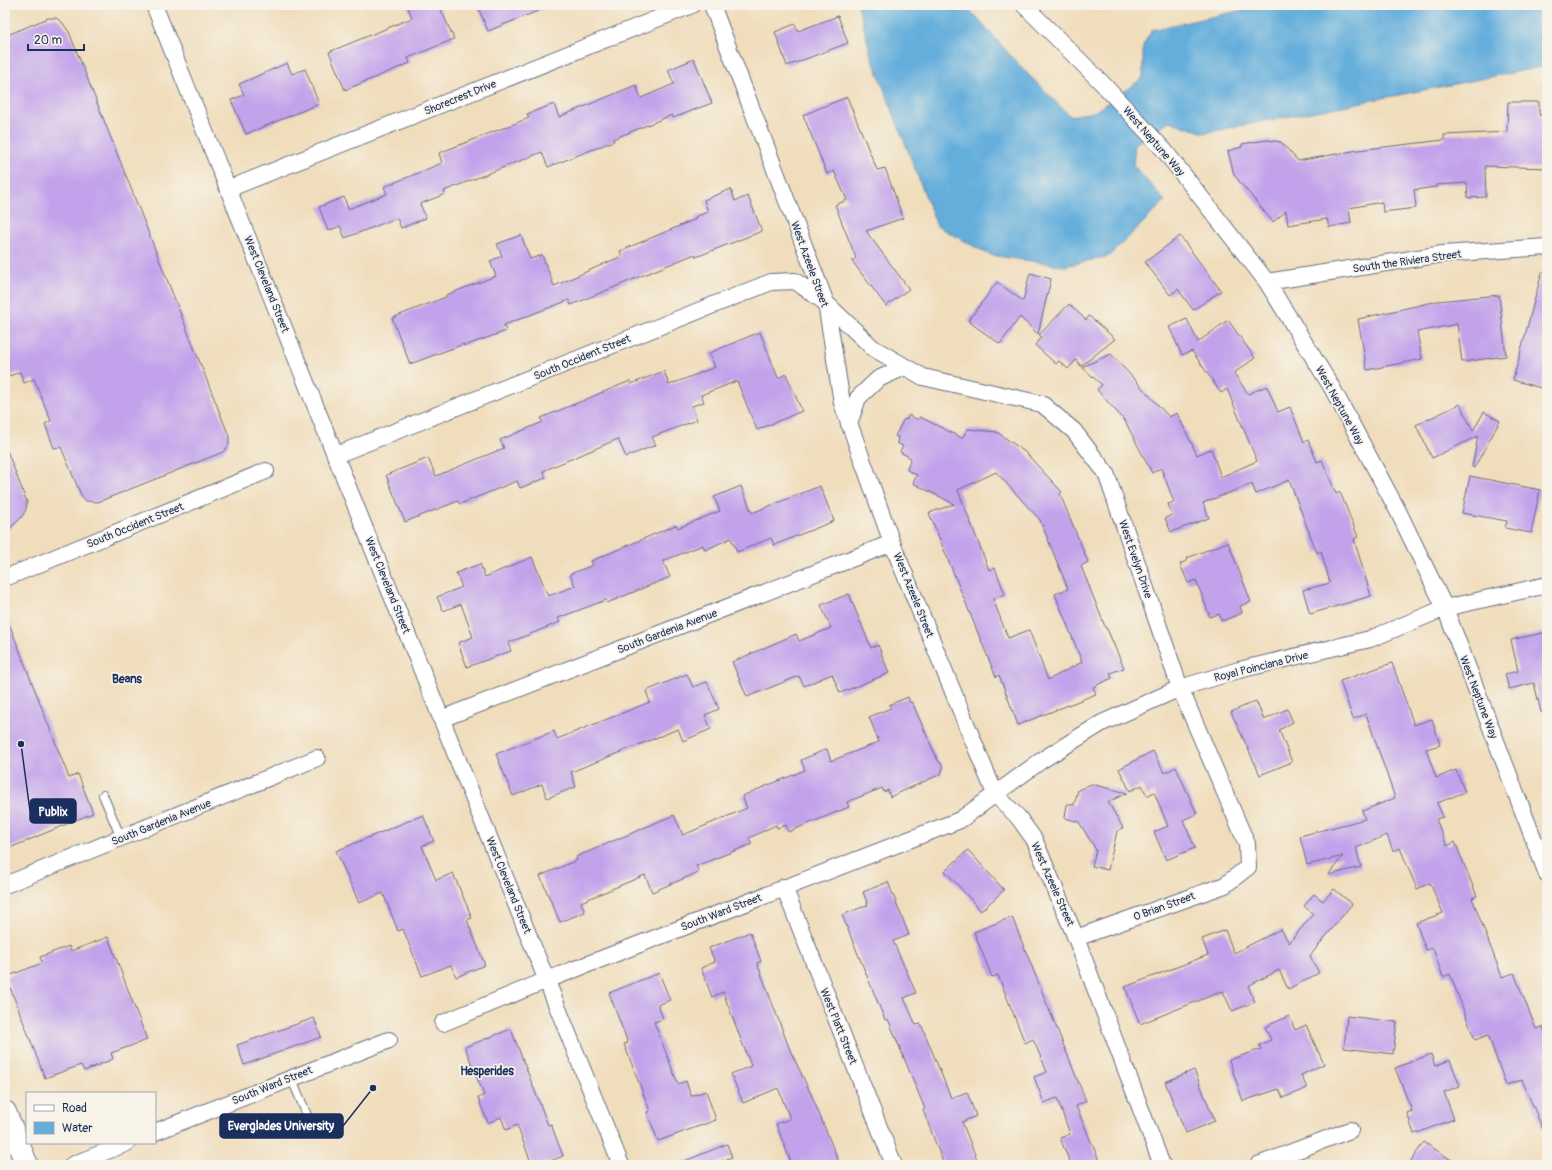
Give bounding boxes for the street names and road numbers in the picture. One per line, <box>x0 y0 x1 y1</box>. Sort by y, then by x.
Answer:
street label: Shorecrest Drive <box>422 77 499 118</box>
street label: West Neptune Way <box>1120 104 1188 179</box>
street label: West Azeele Street <box>788 219 831 309</box>
street label: West Cleveland Street <box>241 234 292 335</box>
street label: South the Riviera Street <box>1352 247 1463 276</box>
street label: South Occident Street <box>532 332 633 383</box>
street label: West Neptune Way <box>1313 364 1367 447</box>
street label: South Occident Street <box>85 500 186 551</box>
street label: West Evelyn Drive <box>1116 518 1155 601</box>
street label: West Cleveland Street <box>362 535 413 636</box>
street label: West Azeele Street <box>891 551 937 640</box>
street label: South Gardenia Avenue <box>615 606 720 657</box>
street label: Royal Poinciana Drive <box>1213 648 1310 684</box>
street label: West Neptune Way <box>1457 654 1500 741</box>
street label: South Gardenia Avenue <box>110 796 213 848</box>
street label: West Cleveland Street <box>483 835 534 936</box>
street label: West Azeele Street <box>1028 840 1077 929</box>
street label: O Brian Street <box>1132 889 1197 924</box>
street label: South Ward Street <box>679 891 764 934</box>
street label: West Platt Street <box>817 986 860 1067</box>
street label: South Ward Street <box>230 1063 315 1108</box>

